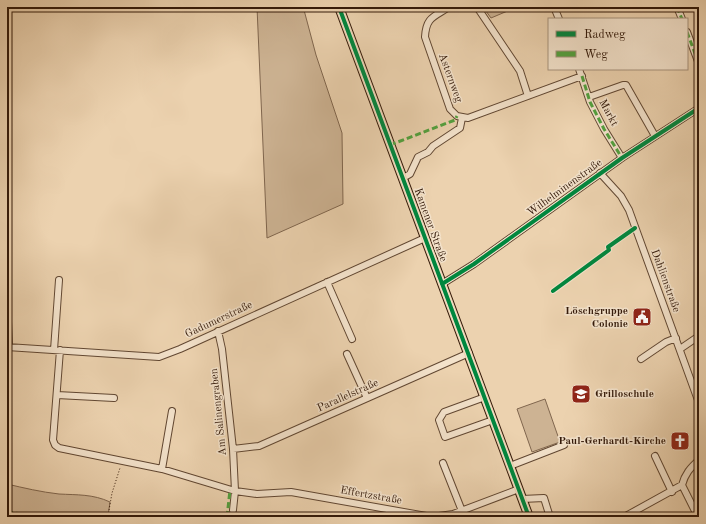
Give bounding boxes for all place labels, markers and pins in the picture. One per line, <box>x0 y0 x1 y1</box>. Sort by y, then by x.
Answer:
place label: Löschgruppe Colonie <box>565 306 628 330</box>
public building icon: Löschgruppe Colonie <box>631 306 653 328</box>
school or university icon: Grilloschule <box>570 383 592 405</box>
place label: Grilloschule <box>595 389 654 400</box>
church icon: Paul-Gerhardt-Kirche <box>669 430 691 452</box>
place label: Paul-Gerhardt-Kirche <box>558 436 666 447</box>

